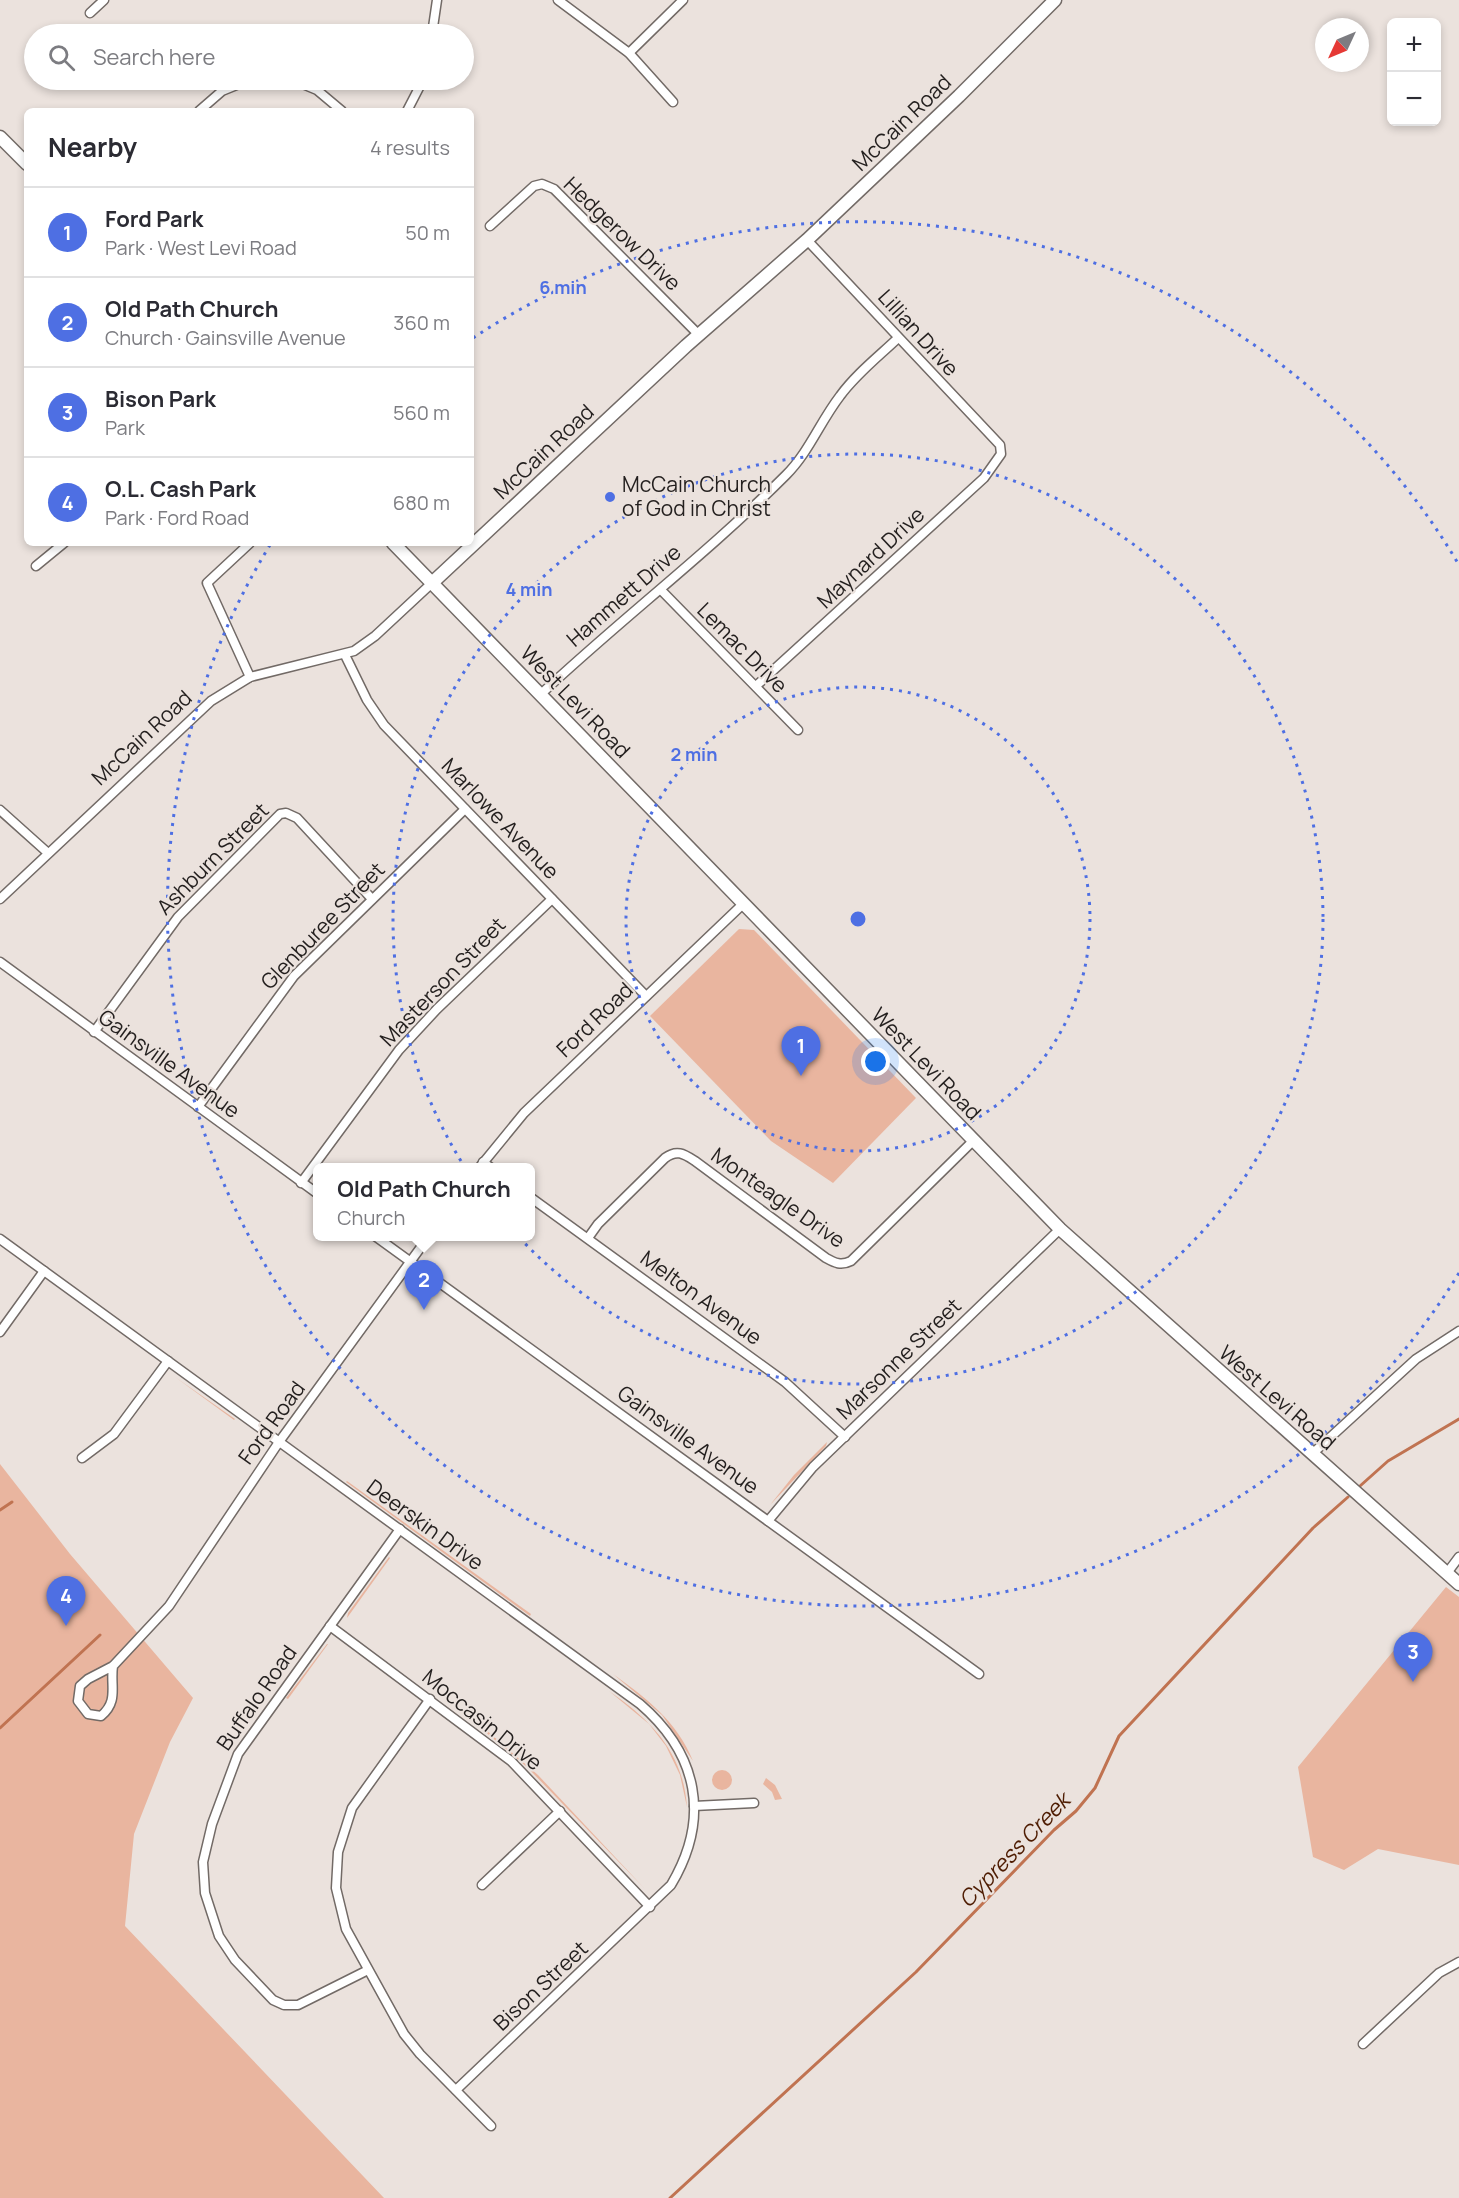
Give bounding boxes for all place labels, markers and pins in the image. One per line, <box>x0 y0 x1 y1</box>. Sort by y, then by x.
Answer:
place label: McCain Church of God in Christ <box>622 470 771 522</box>
marker: McCain Church of God in Christ <box>603 490 617 504</box>
centre of rings <box>848 909 868 929</box>
pin: 1 <box>782 1026 820 1076</box>
pin: 2 <box>404 1260 444 1310</box>
pin: 4 <box>46 1576 86 1626</box>
pin: 3 <box>1394 1632 1432 1682</box>

